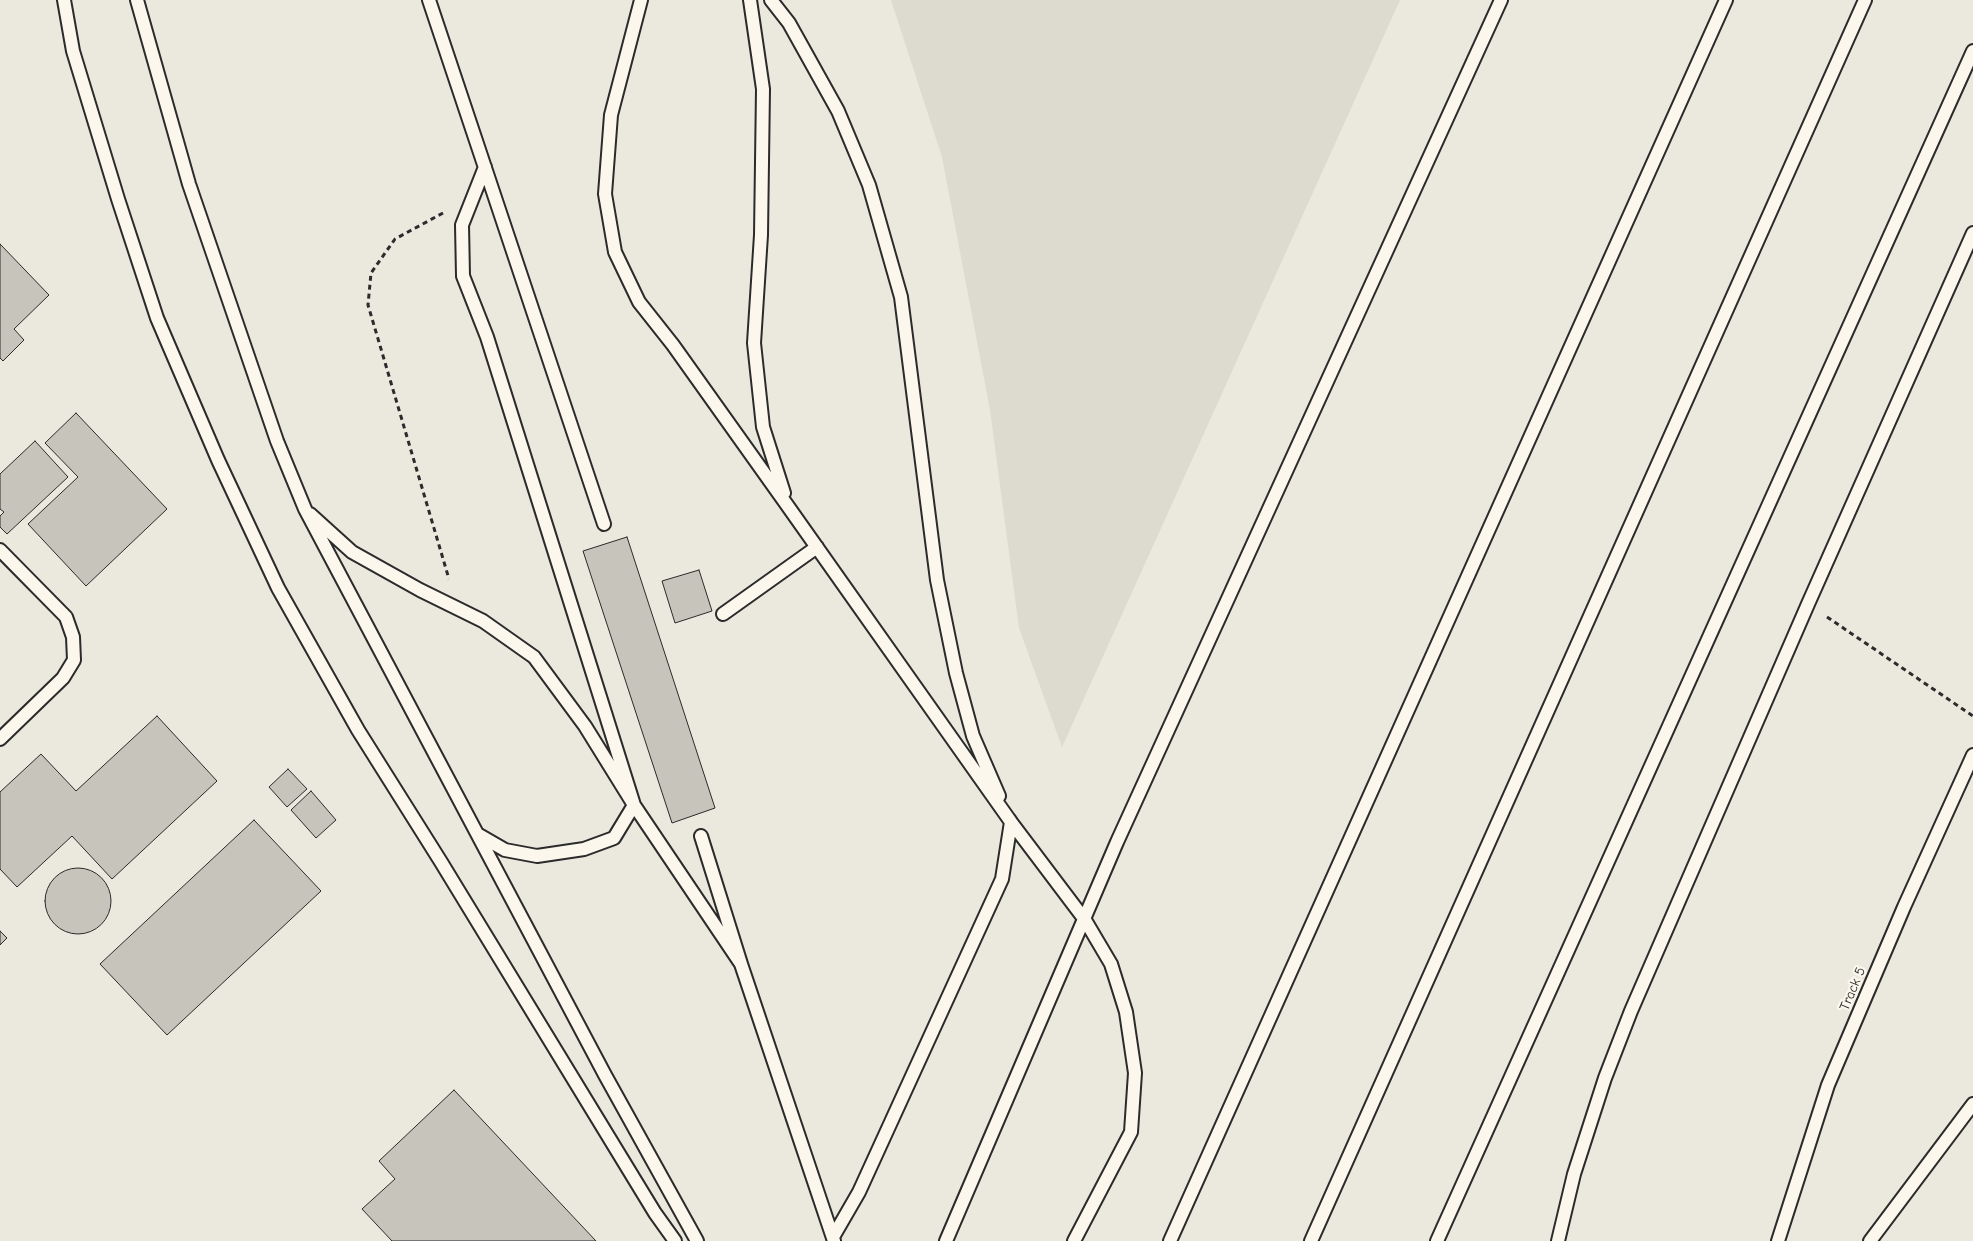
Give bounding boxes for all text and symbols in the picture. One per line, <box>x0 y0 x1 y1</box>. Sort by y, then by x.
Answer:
street label: Track 5 <box>1836 965 1870 1013</box>

